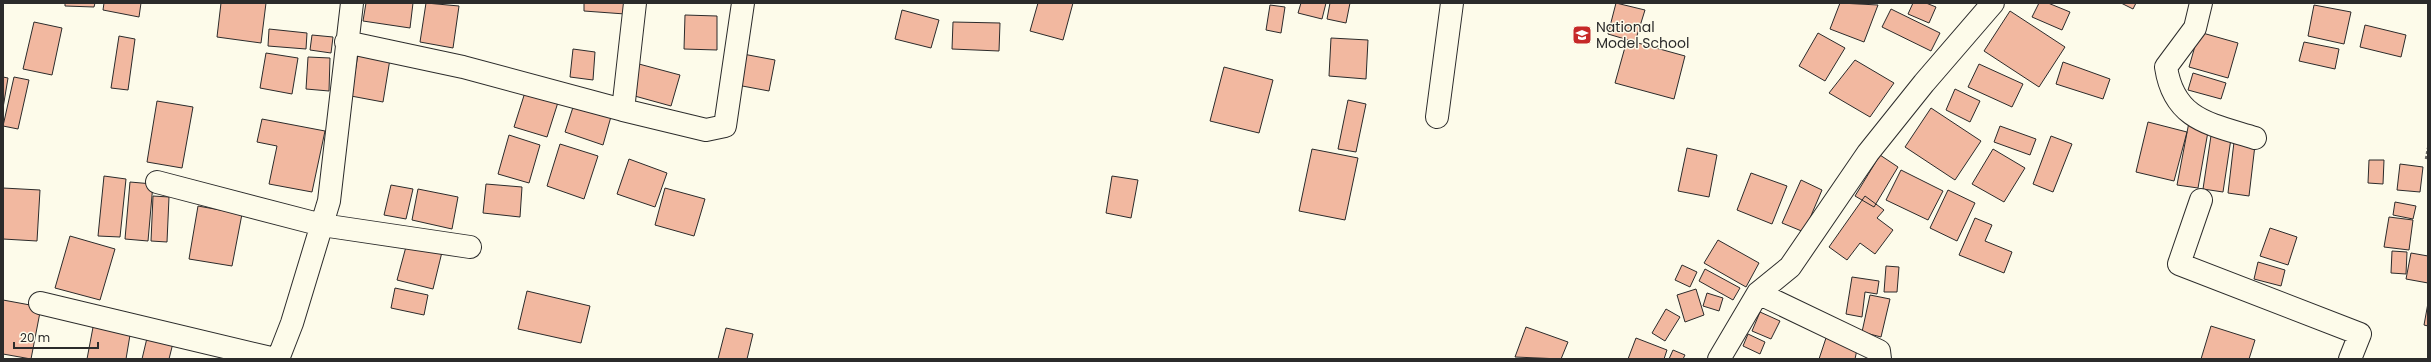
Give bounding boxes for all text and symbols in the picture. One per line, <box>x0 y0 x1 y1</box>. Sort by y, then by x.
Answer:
place label: National Model School <box>1596 17 1689 53</box>
school or university icon: National Model School <box>1571 24 1593 46</box>
scale bar <box>14 324 98 350</box>
text: 20 m <box>20 329 50 346</box>

